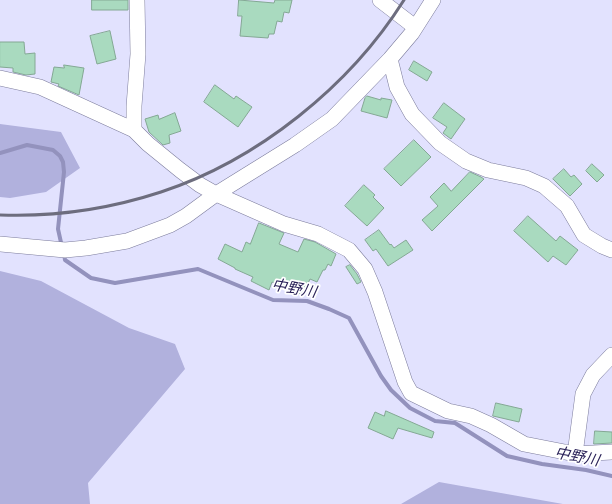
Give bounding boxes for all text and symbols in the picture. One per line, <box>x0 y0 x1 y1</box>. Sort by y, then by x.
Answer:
water label: 中野川 <box>270 276 318 302</box>
water label: 中野川 <box>553 444 601 470</box>

